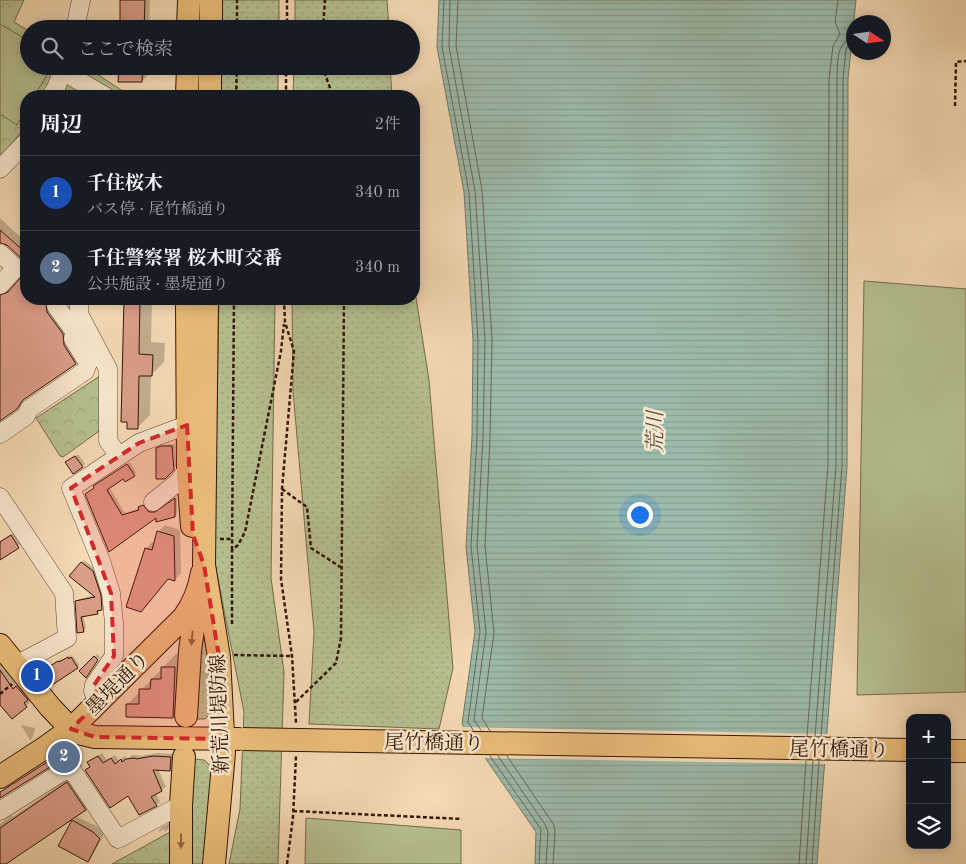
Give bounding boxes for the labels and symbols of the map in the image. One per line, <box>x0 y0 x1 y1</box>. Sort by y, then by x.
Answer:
north arrow <box>846 15 891 60</box>
water label: 荒川 <box>644 409 667 453</box>
your location <box>627 502 653 528</box>
one-way arrow <box>188 630 196 646</box>
street label: 墨堤通り <box>82 648 154 720</box>
street label: 新荒川堤防線 <box>207 654 233 774</box>
pin: 1 <box>21 657 53 695</box>
street label: 尾竹橋通り <box>384 731 484 755</box>
pin: 2 <box>48 738 80 776</box>
street label: 尾竹橋通り <box>789 738 889 762</box>
one-way arrow <box>177 833 185 849</box>

